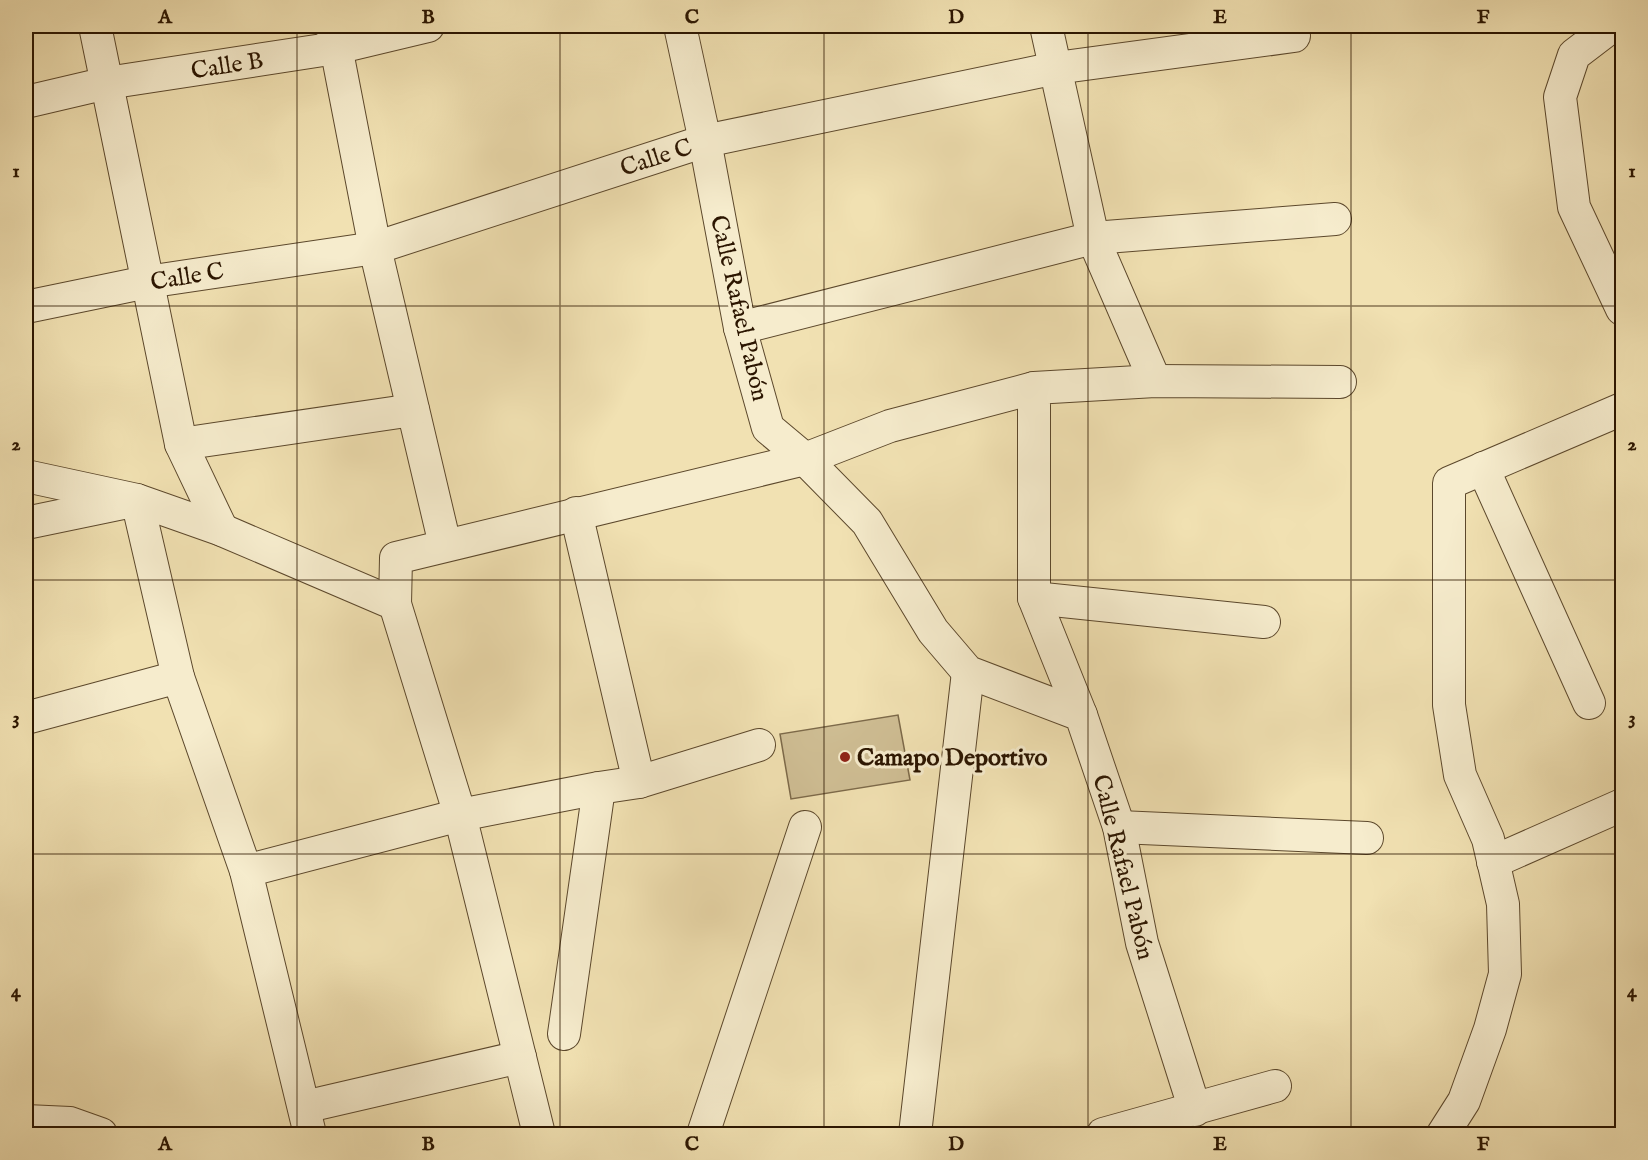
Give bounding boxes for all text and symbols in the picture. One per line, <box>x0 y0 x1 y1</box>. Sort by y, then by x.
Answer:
text: A <box>157 5 173 30</box>
text: B <box>421 5 435 30</box>
text: C <box>685 5 699 30</box>
text: D <box>948 5 964 30</box>
text: E <box>1213 5 1227 30</box>
text: F <box>1477 5 1490 30</box>
street label: Calle B <box>189 45 266 87</box>
street label: Calle C <box>616 132 696 185</box>
text: 1 <box>12 159 20 184</box>
text: 1 <box>1628 159 1636 184</box>
street label: Calle Rafael Pabón <box>702 212 775 404</box>
street label: Calle C <box>148 256 226 299</box>
text: 2 <box>11 432 21 457</box>
text: 2 <box>1627 432 1637 457</box>
text: 3 <box>12 706 20 731</box>
text: 3 <box>1628 706 1636 731</box>
place label: Camapo Deportivo <box>857 743 1048 774</box>
marker: Camapo Deportivo <box>838 750 852 764</box>
street label: Calle Rafael Pabón <box>1085 772 1161 963</box>
text: 4 <box>11 979 22 1004</box>
text: 4 <box>1627 979 1638 1004</box>
text: A <box>157 1132 173 1157</box>
text: B <box>421 1132 435 1157</box>
text: C <box>685 1132 699 1157</box>
text: D <box>948 1132 964 1157</box>
text: E <box>1213 1132 1227 1157</box>
text: F <box>1477 1132 1490 1157</box>

